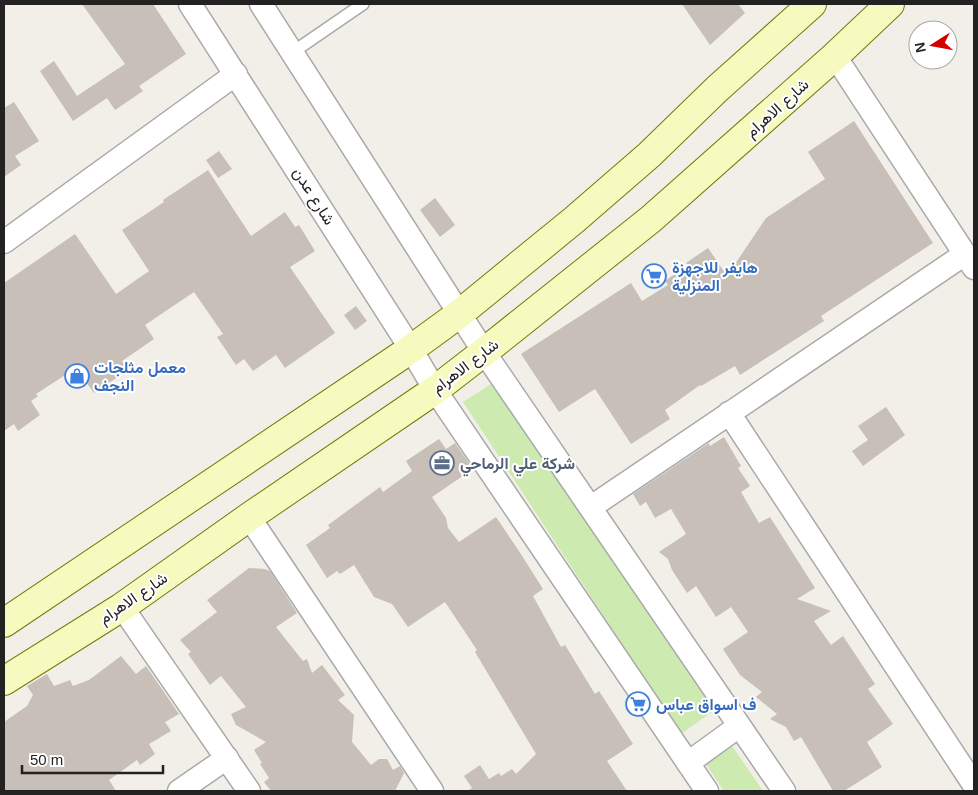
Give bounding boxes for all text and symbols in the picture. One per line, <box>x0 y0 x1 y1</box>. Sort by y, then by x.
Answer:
north arrow <box>908 20 958 70</box>
text: N <box>911 41 929 54</box>
street label: شارع الاهرام <box>742 75 814 143</box>
street label: شارع عدن <box>287 164 338 229</box>
place label: هايفر للاجهزة المنزلية <box>672 259 758 296</box>
supermarket icon: هايفر للاجهزة المنزلية <box>641 263 667 289</box>
street label: شارع الاهرام <box>428 335 503 399</box>
place label: معمل مثلجات النجف <box>94 359 186 395</box>
shop icon: معمل مثلجات النجف <box>64 363 90 389</box>
office icon: شركة علي الرماحي <box>429 450 455 476</box>
place label: شركة علي الرماحي <box>460 455 575 477</box>
street label: شارع الاهرام <box>96 569 172 630</box>
supermarket icon: ف اسواق عباس <box>625 691 651 717</box>
place label: ف اسواق عباس <box>656 696 756 715</box>
scale bar <box>22 742 164 774</box>
text: 50 m <box>30 751 63 768</box>

